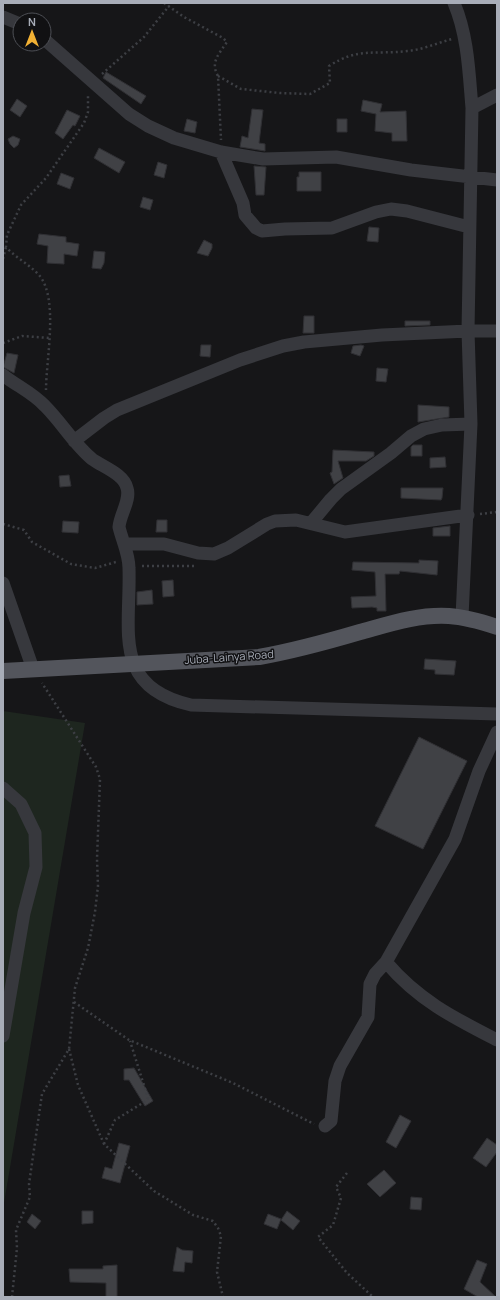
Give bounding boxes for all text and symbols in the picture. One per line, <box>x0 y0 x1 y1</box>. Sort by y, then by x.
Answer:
north arrow <box>12 12 52 52</box>
text: N <box>28 14 36 29</box>
street label: Juba-Lainya Road <box>184 646 274 667</box>

